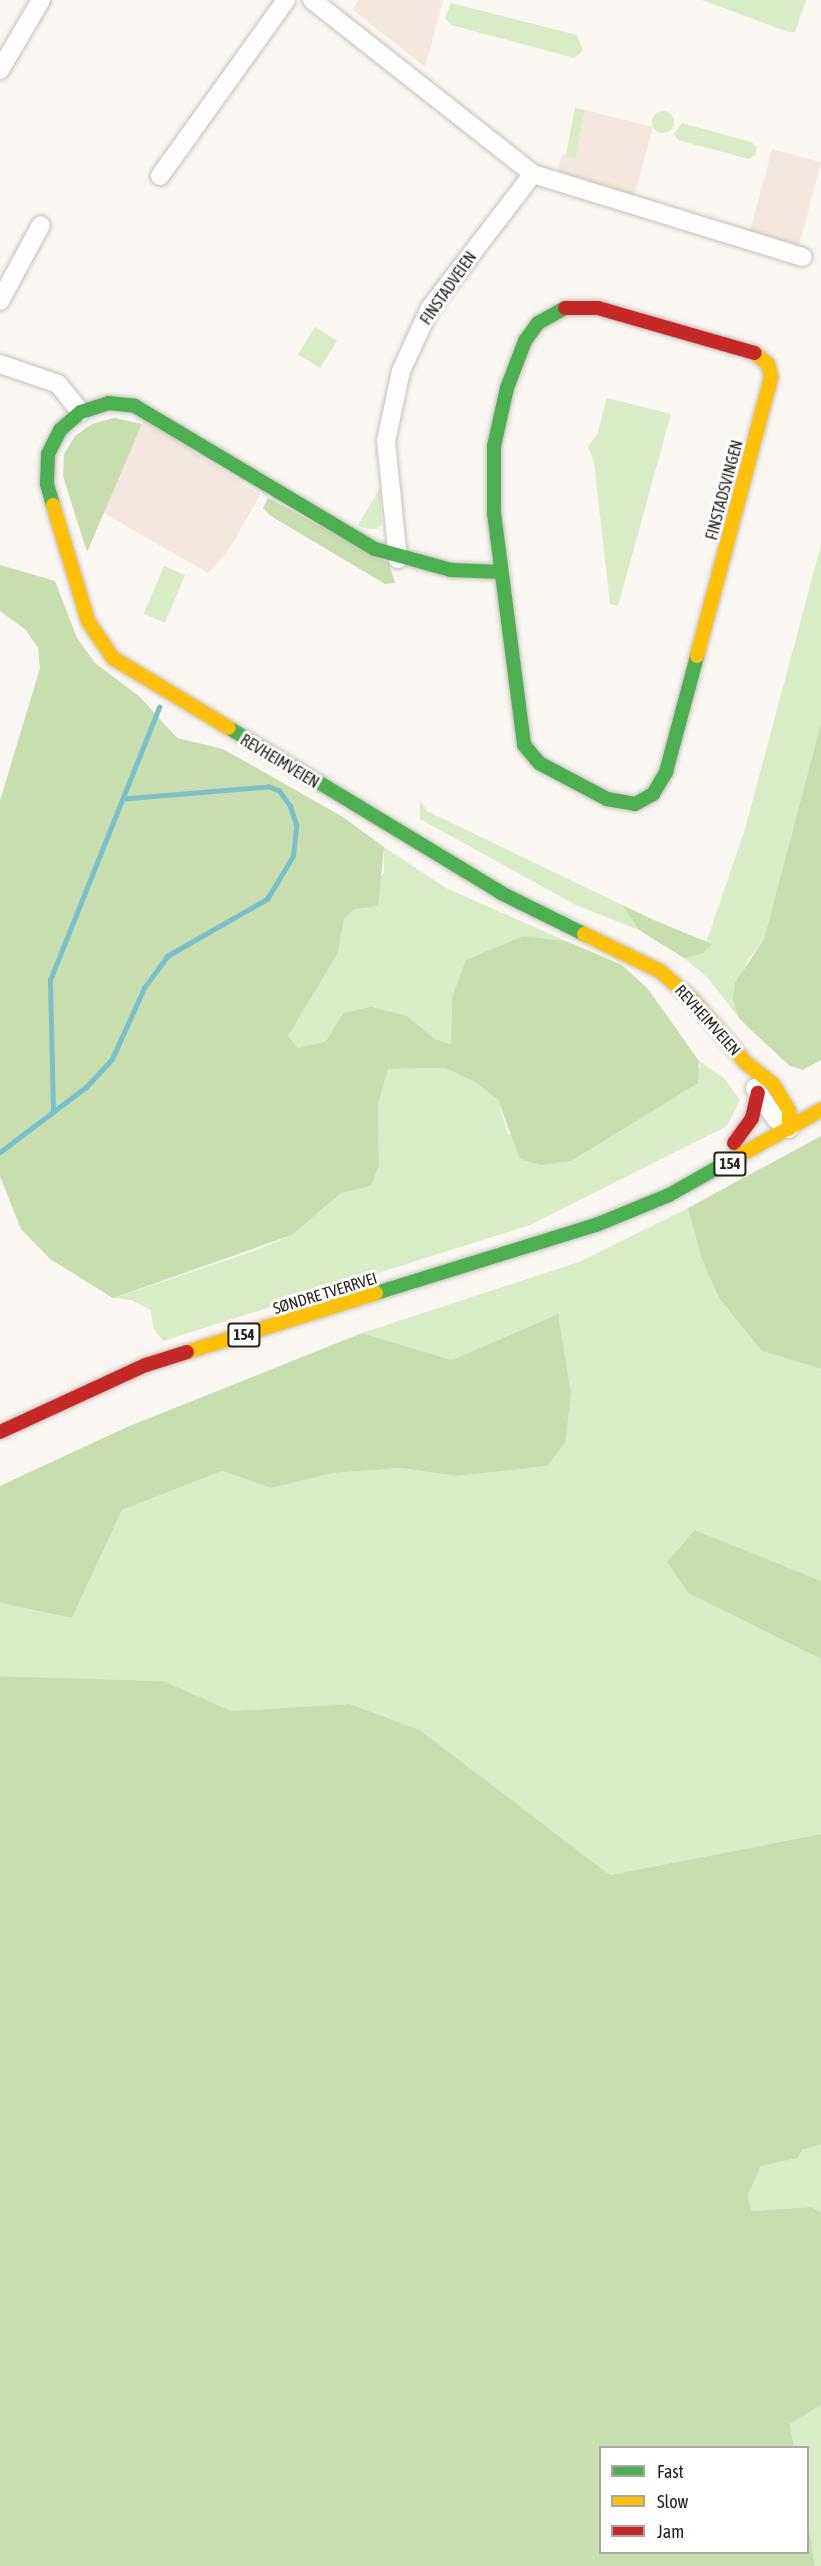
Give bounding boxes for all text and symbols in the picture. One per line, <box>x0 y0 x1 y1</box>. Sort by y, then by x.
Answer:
street label: FINSTADVEIEN <box>416 248 480 328</box>
street label: FINSTADSVINGEN <box>701 438 747 542</box>
street label: REVHEIMVEIEN <box>237 730 323 792</box>
street label: REVHEIMVEIEN <box>671 981 745 1059</box>
road number: 154 <box>712 1152 748 1176</box>
street label: SØNDRE TVERRVEI <box>271 1268 379 1318</box>
road number: 154 <box>226 1323 262 1347</box>
legend <box>599 2446 809 2554</box>
text: Fast <box>657 2461 684 2482</box>
text: Slow <box>657 2491 688 2512</box>
text: Jam <box>657 2521 684 2542</box>

